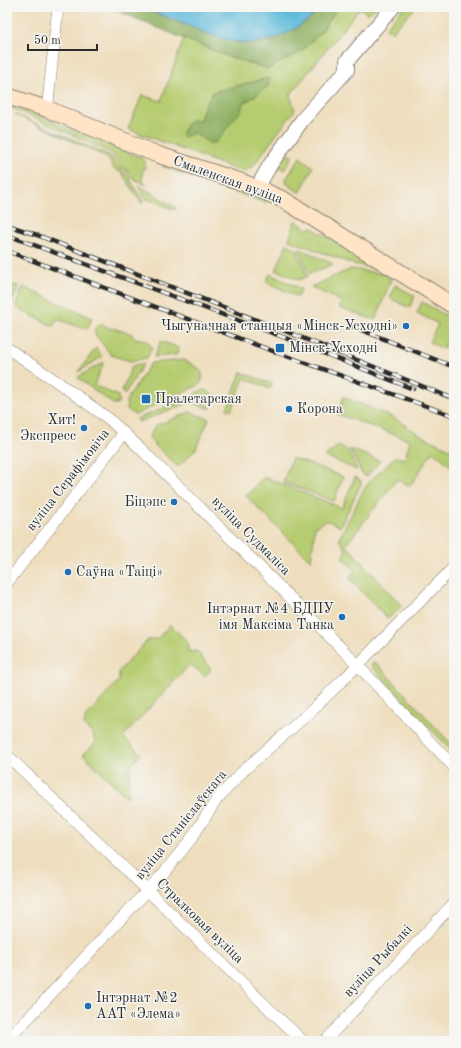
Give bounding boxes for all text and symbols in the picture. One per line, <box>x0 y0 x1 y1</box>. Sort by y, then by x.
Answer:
scale bar <box>28 26 97 52</box>
text: 50 m <box>34 34 61 47</box>
street label: Смаленская вуліца <box>171 154 285 206</box>
place label: Чыгуначная станцыя «Мінск-Усходні» <box>161 319 398 333</box>
marker: Чыгуначная станцыя «Мінск-Усходні» <box>401 321 411 331</box>
place label: Мінск-Усходні <box>289 341 378 355</box>
marker: Мінск-Усходні <box>274 342 286 354</box>
place label: Пралетарская <box>155 392 242 406</box>
marker: Пралетарская <box>140 393 152 405</box>
place label: Корона <box>297 402 343 416</box>
marker: Корона <box>284 404 294 414</box>
place label: Хит! Экспресс <box>20 413 76 443</box>
marker: Хит! Экспресс <box>79 423 89 433</box>
street label: вуліца Серафімовіча <box>24 426 113 534</box>
street label: вуліца Судмаліса <box>209 494 293 578</box>
place label: Біцэпс <box>125 495 166 509</box>
marker: Біцэпс <box>169 497 179 507</box>
place label: Саўна «Таіці» <box>76 565 163 579</box>
marker: Саўна «Таіці» <box>63 567 73 577</box>
place label: Інтэрнат №4 БДПУ імя Максіма Танка <box>207 602 334 632</box>
marker: Інтэрнат №4 БДПУ імя Максіма Танка <box>337 612 347 622</box>
street label: вуліца Станіслаўскага <box>133 767 229 882</box>
street label: Стралковая вуліца <box>154 876 246 966</box>
street label: вуліца Рыбалкі <box>341 922 415 1000</box>
place label: Інтэрнат №2 ААТ «Элема» <box>96 991 181 1021</box>
marker: Інтэрнат №2 ААТ «Элема» <box>83 1001 93 1011</box>

